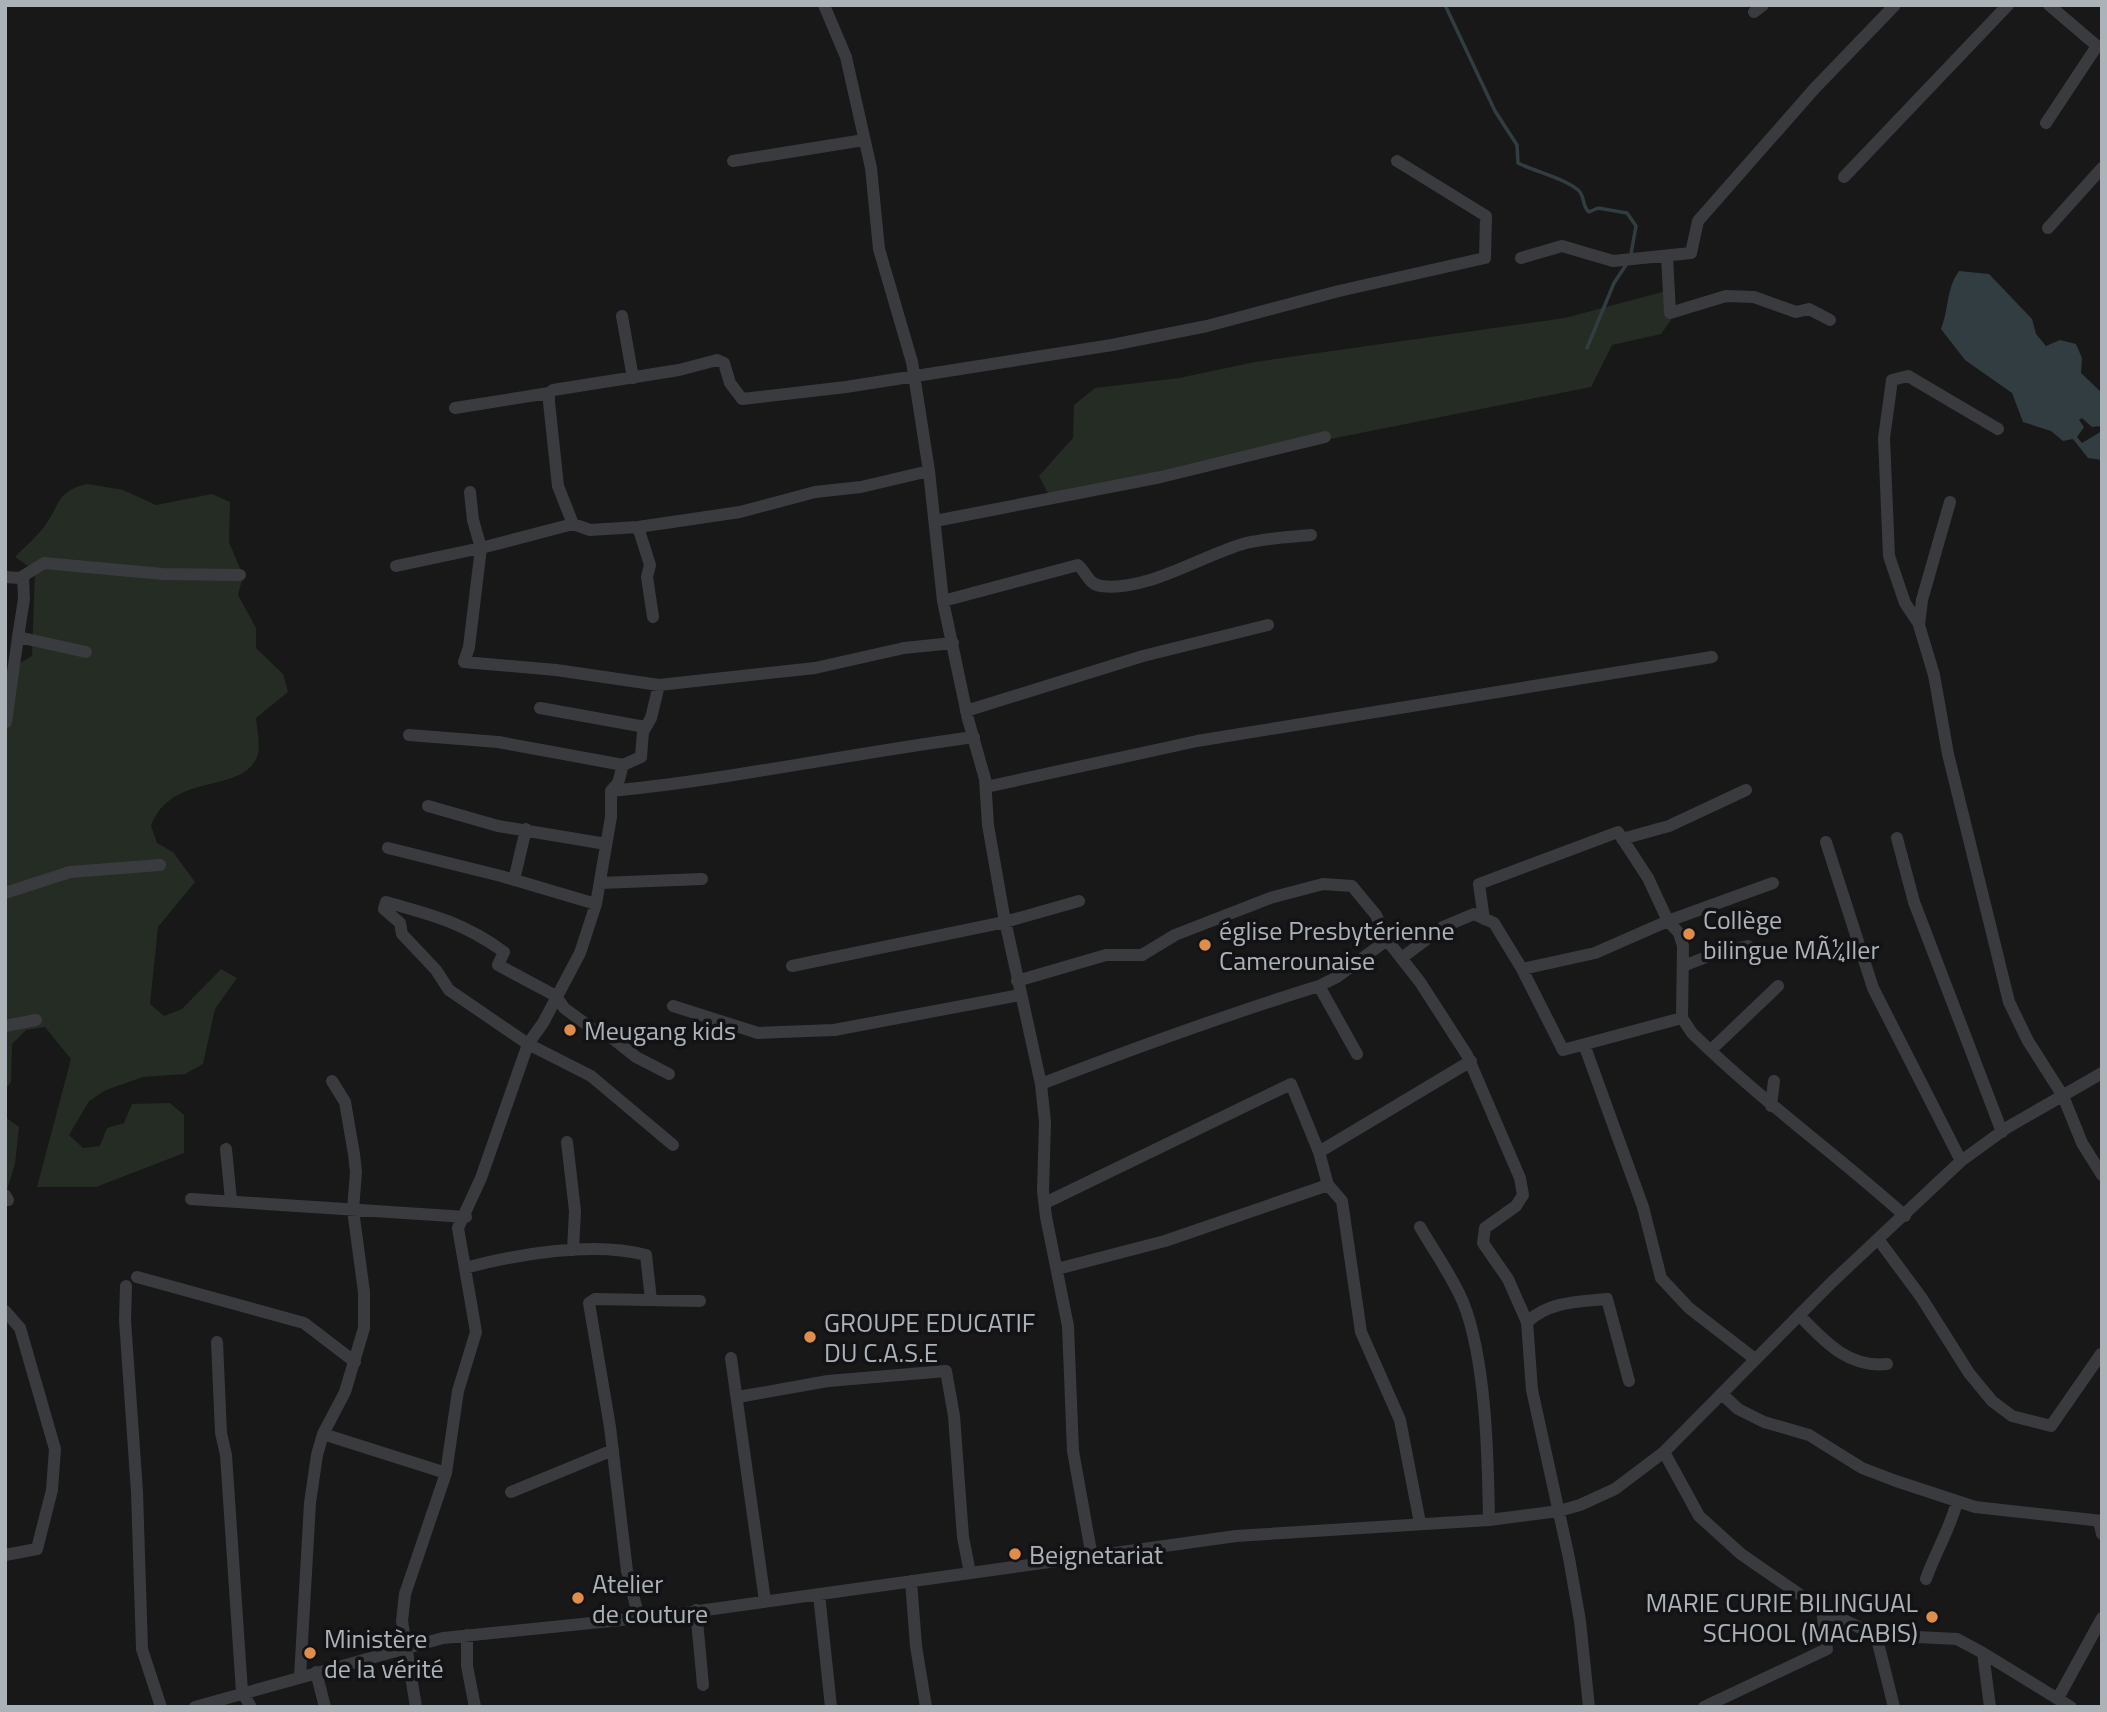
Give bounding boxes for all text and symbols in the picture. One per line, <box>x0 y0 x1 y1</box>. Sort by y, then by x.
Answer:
place label: Collège bilingue MÃ¼ller <box>1703 900 1879 969</box>
place label: église Presbytérienne Camerounaise <box>1219 911 1455 980</box>
marker: Collège bilingue MÃ¼ller <box>1681 926 1697 942</box>
marker: église Presbytérienne Camerounaise <box>1197 937 1213 953</box>
place label: Meugang kids <box>584 1011 736 1050</box>
marker: Meugang kids <box>562 1022 578 1038</box>
place label: GROUPE EDUCATIF DU C.A.S.E <box>824 1303 1036 1372</box>
marker: GROUPE EDUCATIF DU C.A.S.E <box>802 1329 818 1345</box>
place label: Beignetariat <box>1029 1535 1163 1574</box>
marker: Beignetariat <box>1007 1546 1023 1562</box>
place label: Atelier de couture <box>592 1564 708 1633</box>
place label: MARIE CURIE BILINGUAL SCHOOL (MACABIS) <box>1645 1583 1919 1652</box>
marker: Atelier de couture <box>570 1590 586 1606</box>
marker: MARIE CURIE BILINGUAL SCHOOL (MACABIS) <box>1924 1609 1940 1625</box>
place label: Ministère de la vérité <box>324 1619 444 1688</box>
marker: Ministère de la vérité <box>302 1645 318 1661</box>

